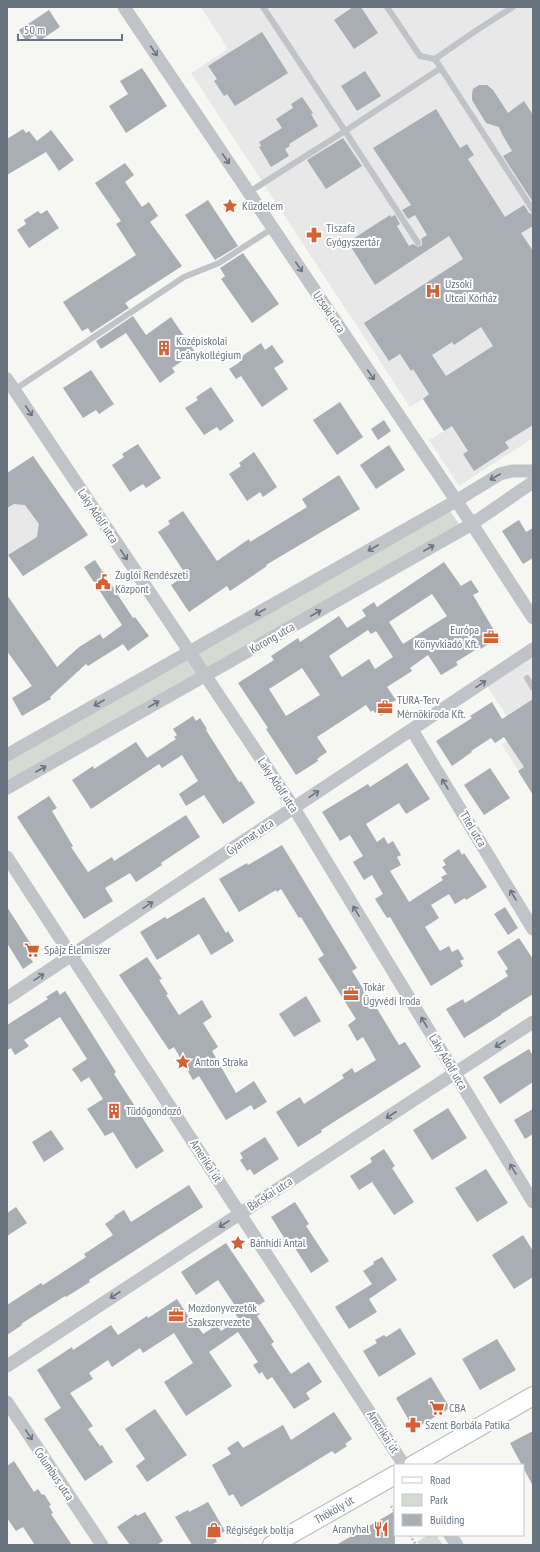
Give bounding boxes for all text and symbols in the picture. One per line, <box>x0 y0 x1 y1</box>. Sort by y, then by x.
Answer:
scale bar <box>18 16 122 42</box>
text: 50 m <box>24 22 45 37</box>
one-way arrow <box>150 45 158 57</box>
one-way arrow <box>222 153 230 164</box>
place icon: Küzdelem <box>221 197 239 215</box>
place label: Küzdelem <box>242 198 283 213</box>
place label: Tiszafa Gyógyszertár <box>326 220 380 249</box>
pharmacy icon: Tiszafa Gyógyszertár <box>305 226 323 244</box>
one-way arrow <box>295 261 303 272</box>
place label: Uzsoki Utcai Kórház <box>445 276 497 305</box>
hospital icon: Uzsoki Utcai Kórház <box>424 282 442 300</box>
street label: Uzsoki utca <box>310 288 349 336</box>
place label: Középiskolai Leánykollégium <box>176 333 241 362</box>
building icon: Középiskolai Leánykollégium <box>155 339 173 357</box>
one-way arrow <box>367 369 375 380</box>
one-way arrow <box>25 406 33 417</box>
one-way arrow <box>490 474 502 482</box>
street label: Laky Adolf utca <box>75 486 122 546</box>
one-way arrow <box>368 544 380 552</box>
one-way arrow <box>423 544 435 552</box>
one-way arrow <box>120 549 128 560</box>
place label: Zuglói Rendészeti Központ <box>115 567 188 596</box>
public building icon: Zuglói Rendészeti Központ <box>94 573 112 591</box>
one-way arrow <box>254 608 266 616</box>
one-way arrow <box>310 608 322 616</box>
street label: Korong utca <box>247 619 297 656</box>
place label: Európa Könyvkiadó Kft. <box>415 622 479 651</box>
office icon: Európa Könyvkiadó Kft. <box>482 628 500 646</box>
one-way arrow <box>475 680 486 688</box>
place label: TURA-Terv Mérnökiroda Kft. <box>397 692 466 721</box>
office icon: TURA-Terv Mérnökiroda Kft. <box>376 698 394 716</box>
one-way arrow <box>93 700 105 708</box>
one-way arrow <box>148 700 160 708</box>
street label: Laky Adolf utca <box>255 755 302 815</box>
one-way arrow <box>35 764 47 772</box>
one-way arrow <box>441 778 449 790</box>
one-way arrow <box>309 790 320 798</box>
street label: Titel utca <box>457 808 490 849</box>
street label: Gyarmat utca <box>223 815 277 858</box>
one-way arrow <box>508 889 516 901</box>
one-way arrow <box>142 901 153 909</box>
one-way arrow <box>352 906 360 917</box>
supermarket icon: Spájz Élelmiszer <box>23 941 41 959</box>
place label: Spájz Élelmiszer <box>44 942 112 957</box>
one-way arrow <box>34 973 45 981</box>
place label: Tokár Ügyvédi Iroda <box>363 979 421 1008</box>
office icon: Tokár Ügyvédi Iroda <box>342 985 360 1003</box>
one-way arrow <box>419 1016 427 1028</box>
street label: Laky Adolf utca <box>426 1031 471 1093</box>
one-way arrow <box>495 1040 506 1048</box>
place icon: Anton Straka <box>174 1053 192 1071</box>
place label: Anton Straka <box>195 1054 248 1069</box>
building icon: Tüdőgondozó <box>105 1102 123 1120</box>
place label: Tüdőgondozó <box>126 1103 181 1118</box>
one-way arrow <box>386 1111 397 1119</box>
street label: Amerikai út <box>187 1137 226 1185</box>
one-way arrow <box>508 1163 516 1175</box>
street label: Bácskai utca <box>244 1173 295 1214</box>
one-way arrow <box>219 1220 230 1228</box>
place icon: Bánhídi Antal <box>229 1234 247 1252</box>
place label: Bánhídi Antal <box>250 1235 306 1250</box>
one-way arrow <box>110 1291 121 1299</box>
place label: Mozdonyvezetők Szakszervezete <box>188 1300 257 1329</box>
office icon: Mozdonyvezetők Szakszervezete <box>167 1306 185 1324</box>
supermarket icon: CBA <box>428 1399 446 1417</box>
place label: CBA <box>449 1400 466 1415</box>
street label: Amerikai út <box>364 1408 403 1456</box>
pharmacy icon: Szent Borbála Patika <box>404 1416 422 1434</box>
place label: Szent Borbála Patika <box>425 1417 510 1432</box>
one-way arrow <box>25 1429 33 1441</box>
street label: Columbus utca <box>31 1444 78 1503</box>
legend <box>394 1464 524 1536</box>
text: Road <box>430 1472 450 1487</box>
street label: Thököly út <box>311 1492 357 1527</box>
text: Park <box>430 1492 448 1507</box>
text: Building <box>430 1512 465 1527</box>
restaurant icon: Aranyhal <box>372 1520 390 1538</box>
shop icon: Régiségek boltja <box>205 1521 223 1539</box>
place label: Aranyhal <box>333 1521 369 1536</box>
place label: Régiségek boltja <box>226 1522 294 1537</box>

